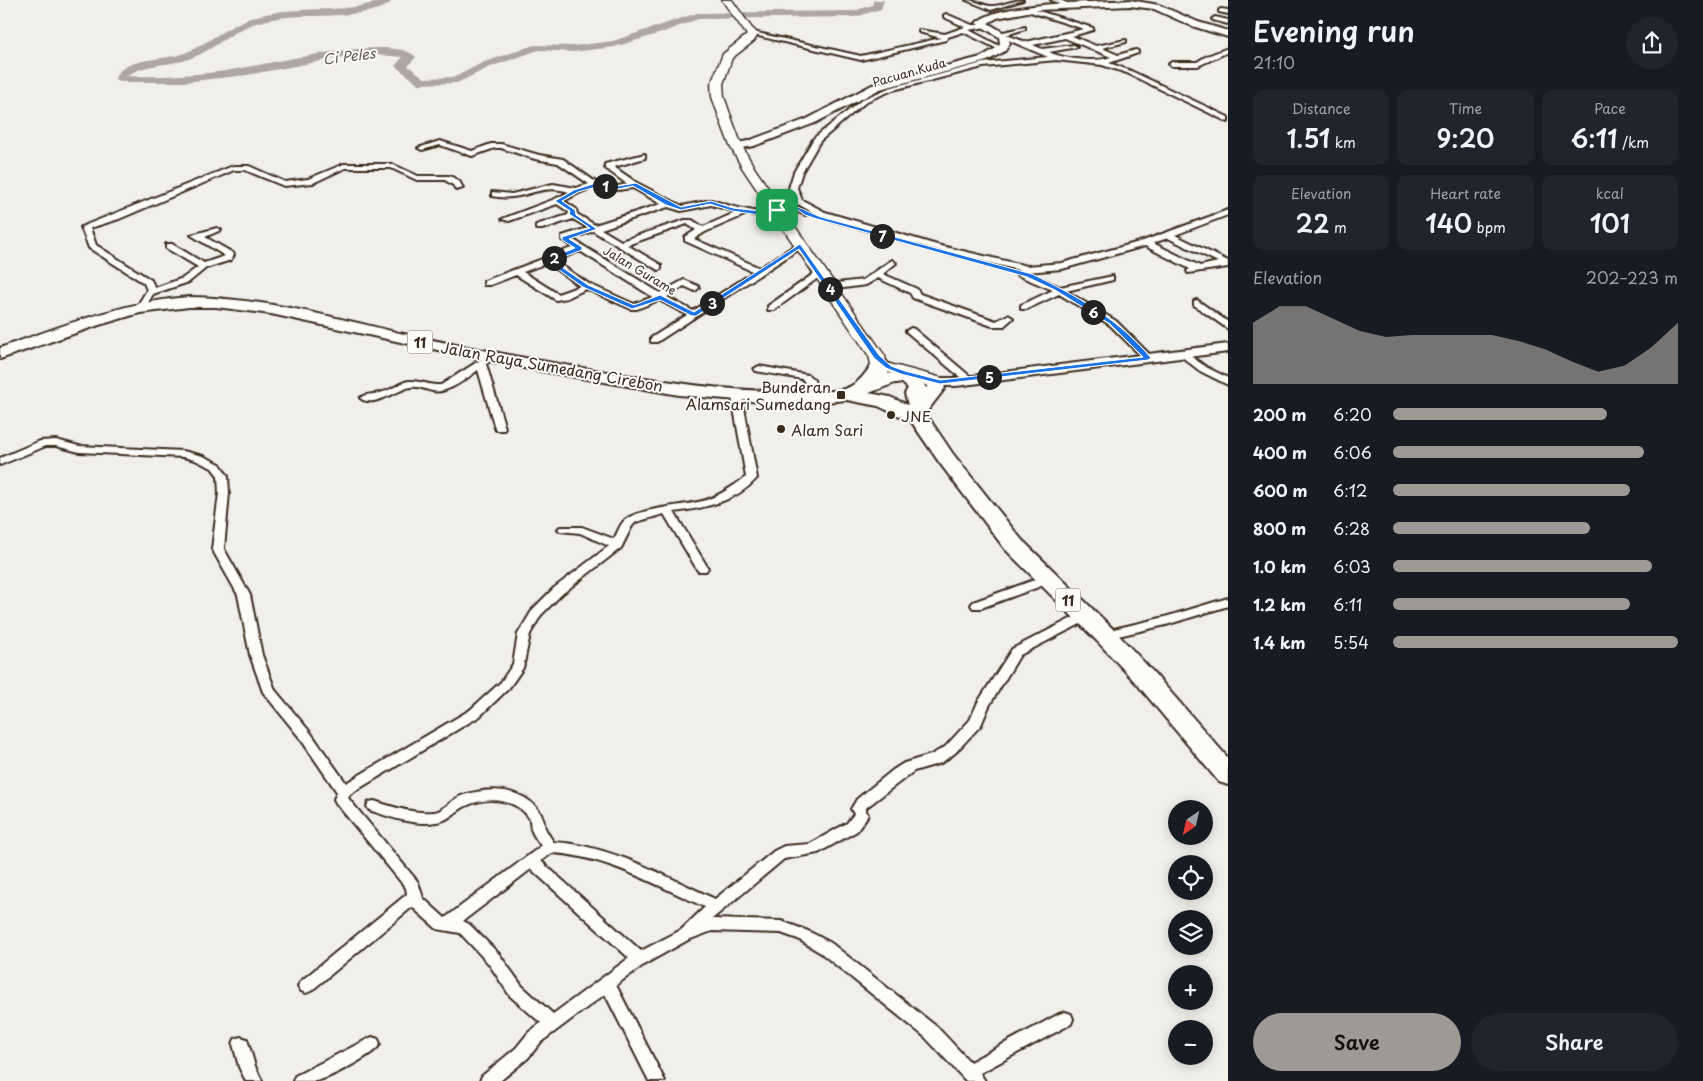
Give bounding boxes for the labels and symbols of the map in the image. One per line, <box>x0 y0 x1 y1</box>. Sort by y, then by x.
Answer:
water label: Ci Peles <box>321 42 378 70</box>
street label: Pacuan Kuda <box>870 53 948 91</box>
pin: 1 <box>592 174 618 198</box>
pin <box>756 189 798 231</box>
pin: 7 <box>870 224 894 248</box>
street label: Jalan Gurame <box>600 241 680 299</box>
pin: 2 <box>542 246 566 270</box>
pin: 4 <box>818 276 842 302</box>
pin: 3 <box>700 290 724 316</box>
pin: 6 <box>1080 300 1106 324</box>
road number: 11 <box>408 331 432 354</box>
street label: Jalan Raya Sumedang Cirebon <box>439 335 665 397</box>
pin: 5 <box>976 364 1002 390</box>
place label: Bunderan Alamsari Sumedang <box>686 375 831 415</box>
marker: Bunderan Alamsari Sumedang <box>835 389 847 401</box>
place label: JNE <box>901 404 931 427</box>
marker: JNE <box>885 409 897 421</box>
place label: Alam Sari <box>791 418 863 441</box>
marker: Alam Sari <box>775 423 787 435</box>
road number: 11 <box>1056 588 1080 612</box>
north arrow <box>1168 800 1212 845</box>

